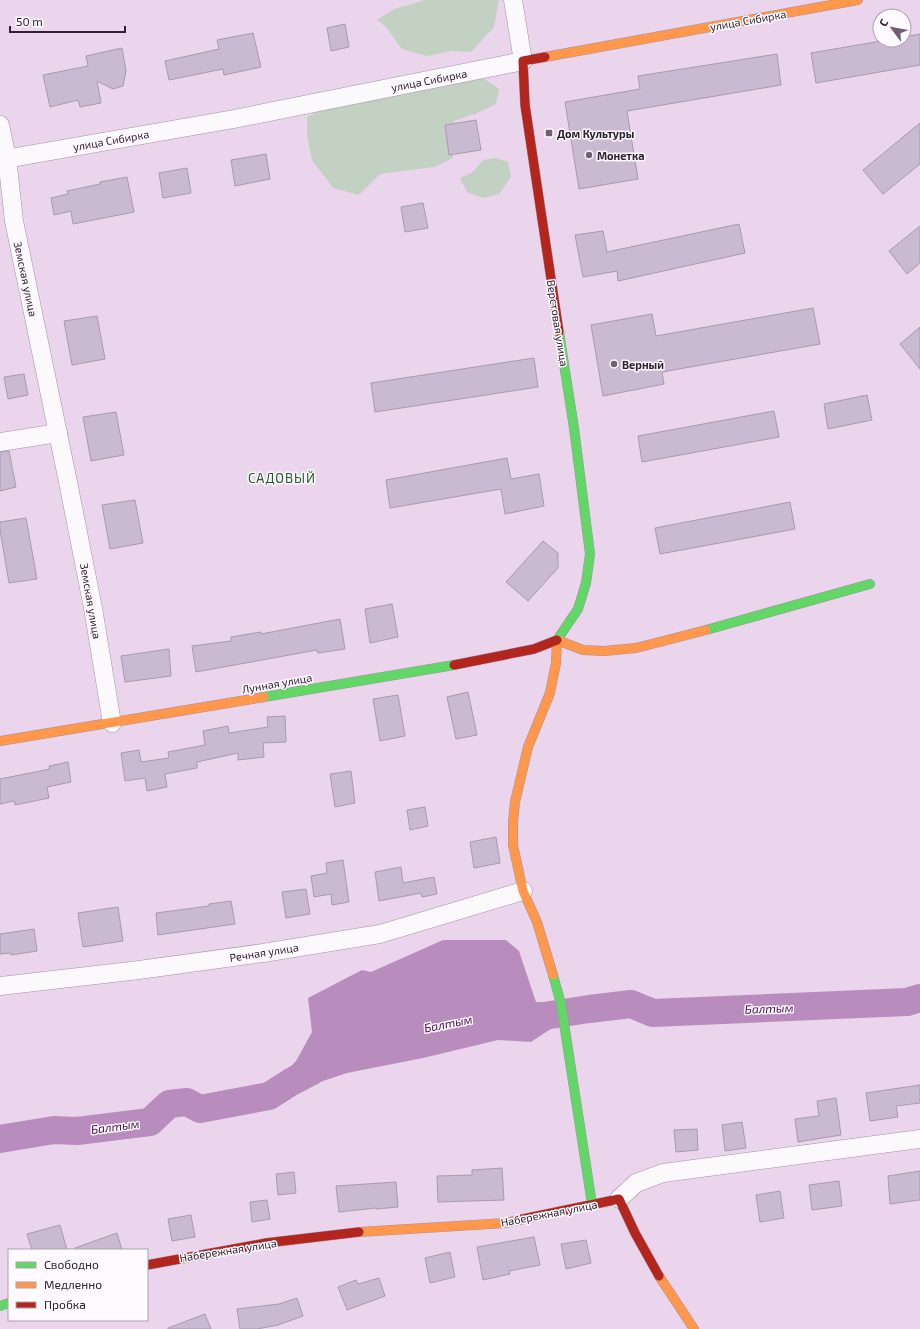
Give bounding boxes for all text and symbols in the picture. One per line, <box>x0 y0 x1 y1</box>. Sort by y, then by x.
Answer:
street label: улица Сибирка <box>709 7 787 34</box>
scale bar <box>10 8 125 34</box>
north arrow <box>872 8 912 48</box>
text: 50 m <box>16 14 43 28</box>
text: С <box>876 16 891 29</box>
street label: улица Сибирка <box>390 66 468 95</box>
street label: улица Сибирка <box>72 127 150 154</box>
place label: Дом Культуры <box>557 127 634 140</box>
marker: Дом Культуры <box>544 128 554 138</box>
place label: Монетка <box>597 149 645 162</box>
marker: Монетка <box>584 150 594 160</box>
street label: Земская улица <box>11 240 40 318</box>
street label: Верстовая улица <box>544 279 571 367</box>
place label: Верный <box>622 358 664 371</box>
marker: Верный <box>609 359 619 369</box>
district label: САДОВЫЙ <box>248 470 316 486</box>
street label: Земская улица <box>77 562 104 640</box>
street label: Лунная улица <box>241 670 313 697</box>
street label: Речная улица <box>228 940 300 965</box>
water label: Балтым <box>744 1000 794 1016</box>
water label: Балтым <box>423 1011 473 1035</box>
water label: Балтым <box>90 1116 140 1136</box>
street label: Набережная улица <box>500 1197 599 1230</box>
street label: Набережная улица <box>178 1236 278 1265</box>
legend <box>8 1249 148 1321</box>
text: Свободно <box>44 1257 99 1271</box>
text: Медленно <box>44 1277 102 1291</box>
text: Пробка <box>44 1297 86 1311</box>

